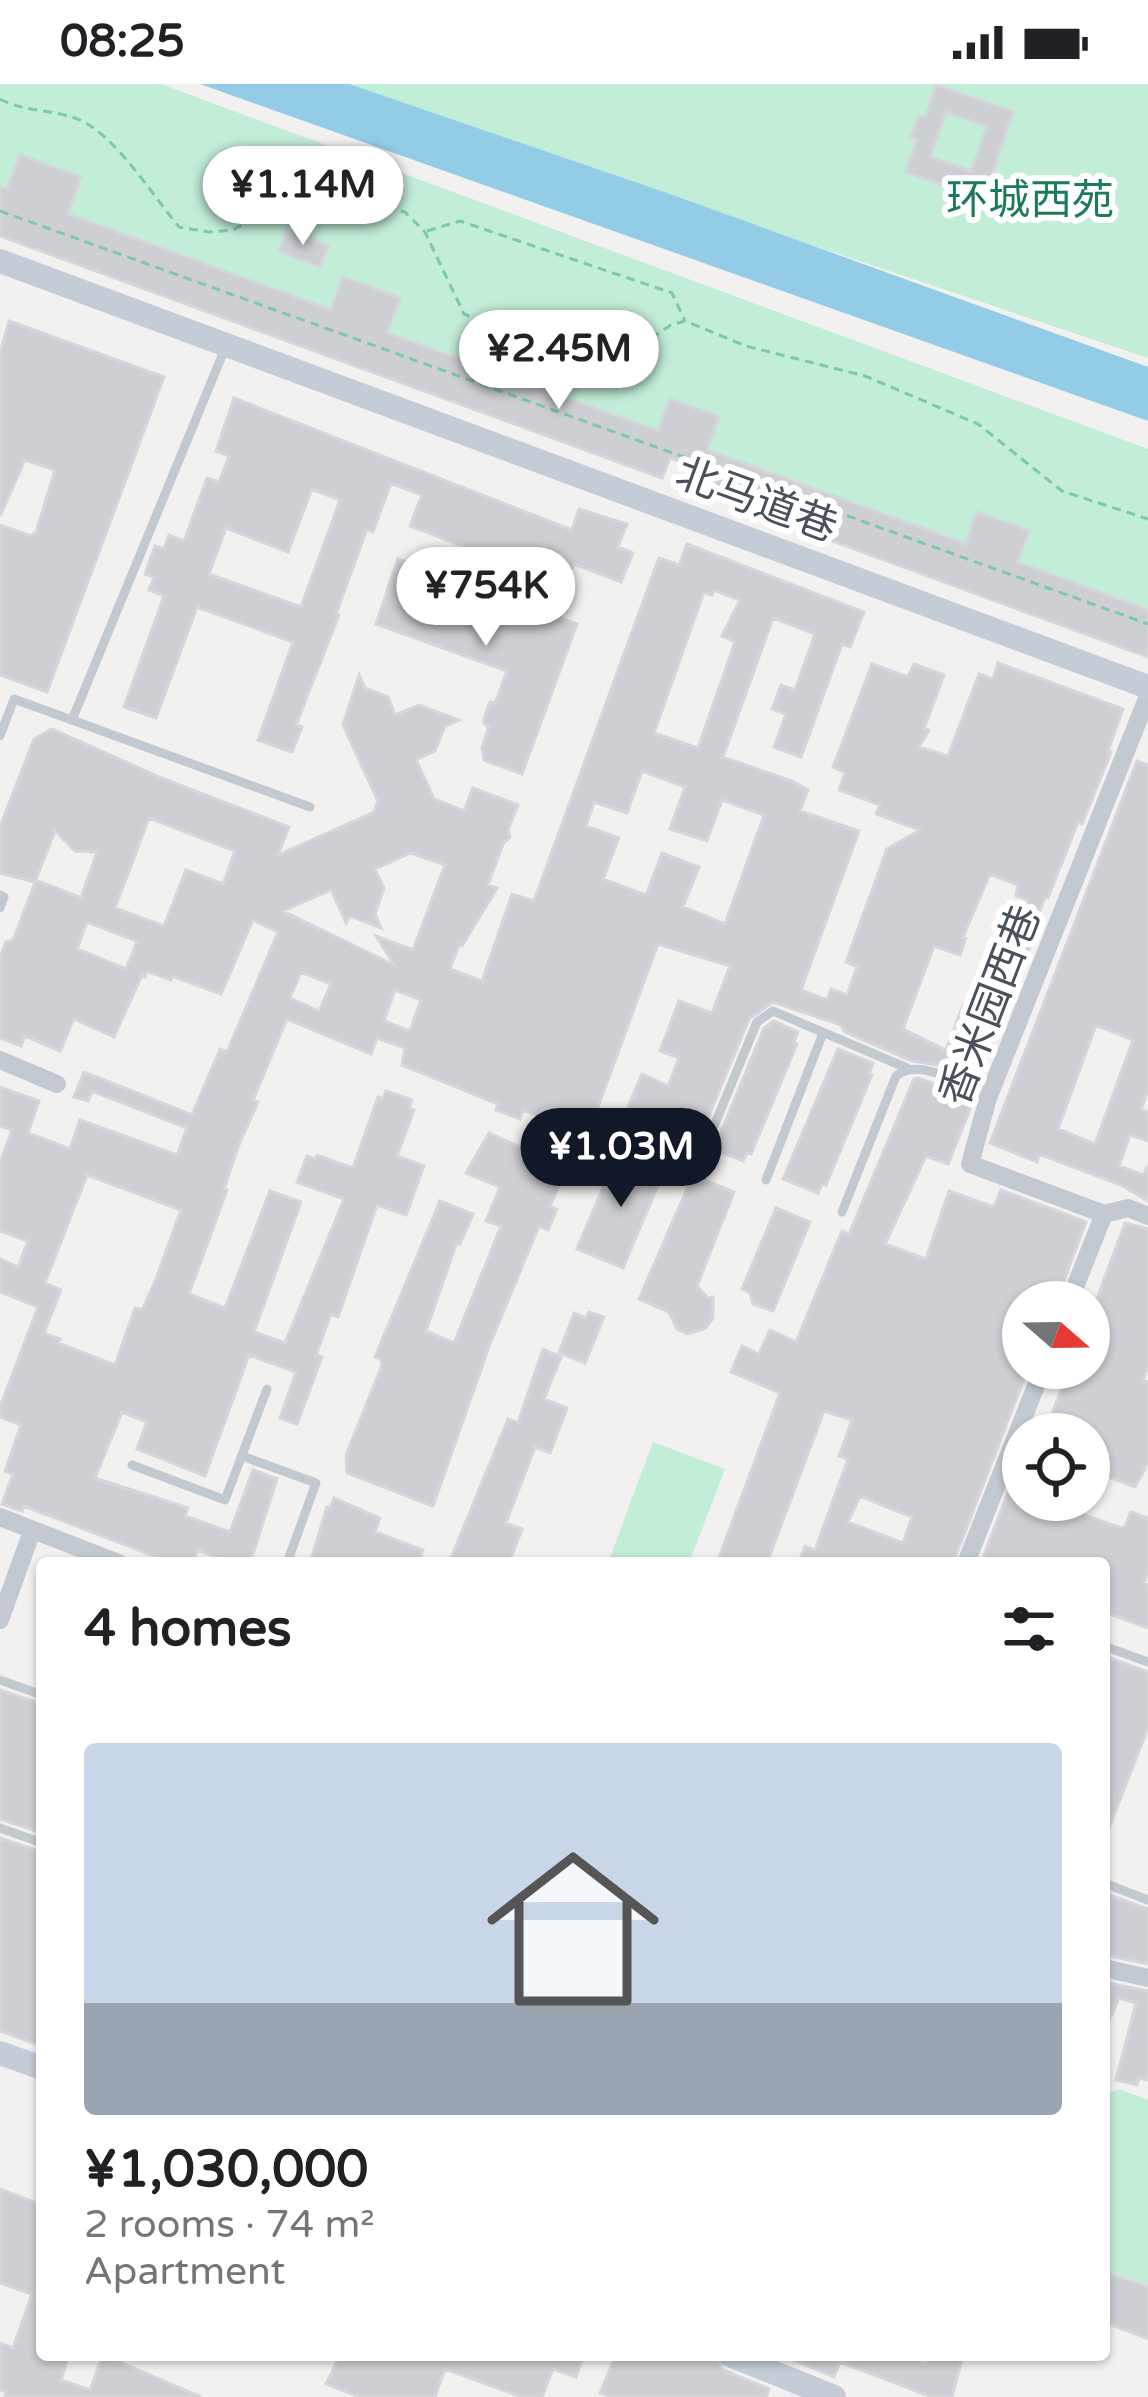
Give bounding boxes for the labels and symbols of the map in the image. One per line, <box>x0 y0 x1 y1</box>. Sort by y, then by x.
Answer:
pin: ¥1.14M <box>205 146 401 248</box>
park label: 环城西苑 <box>946 175 1114 226</box>
pin: ¥2.45M <box>461 310 657 412</box>
street label: 北马道巷 <box>669 448 844 553</box>
pin: ¥754K <box>402 547 570 649</box>
street label: 香米园西巷 <box>929 898 1052 1113</box>
pin: ¥1.03M <box>523 1108 719 1210</box>
north arrow <box>1002 1281 1110 1389</box>

